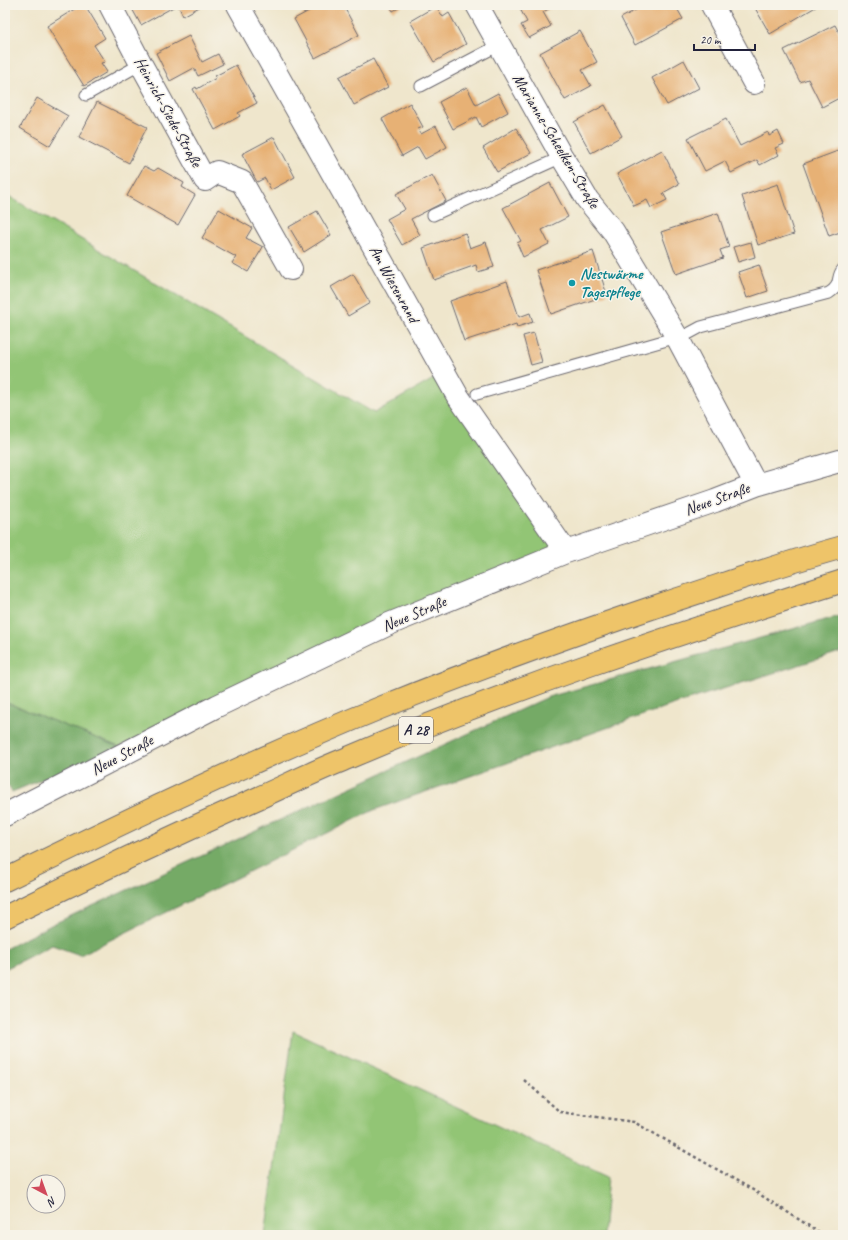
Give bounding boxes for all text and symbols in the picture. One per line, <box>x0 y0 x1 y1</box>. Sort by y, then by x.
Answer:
scale bar <box>694 26 755 52</box>
text: 20 m <box>700 32 722 48</box>
street label: Heinrich-Siede-Straße <box>130 54 207 172</box>
street label: Marianne-Scheelken-Straße <box>508 70 605 213</box>
street label: Am Wiesenrand <box>365 242 425 328</box>
place label: Nestwärme Tagespflege <box>580 264 644 302</box>
marker: Nestwärme Tagespflege <box>567 278 577 288</box>
street label: Neue Straße <box>682 477 754 520</box>
street label: Neue Straße <box>379 591 451 636</box>
road number: A 28 <box>399 717 433 743</box>
street label: Neue Straße <box>88 730 158 780</box>
north arrow <box>26 1174 66 1214</box>
text: N <box>44 1194 60 1210</box>

